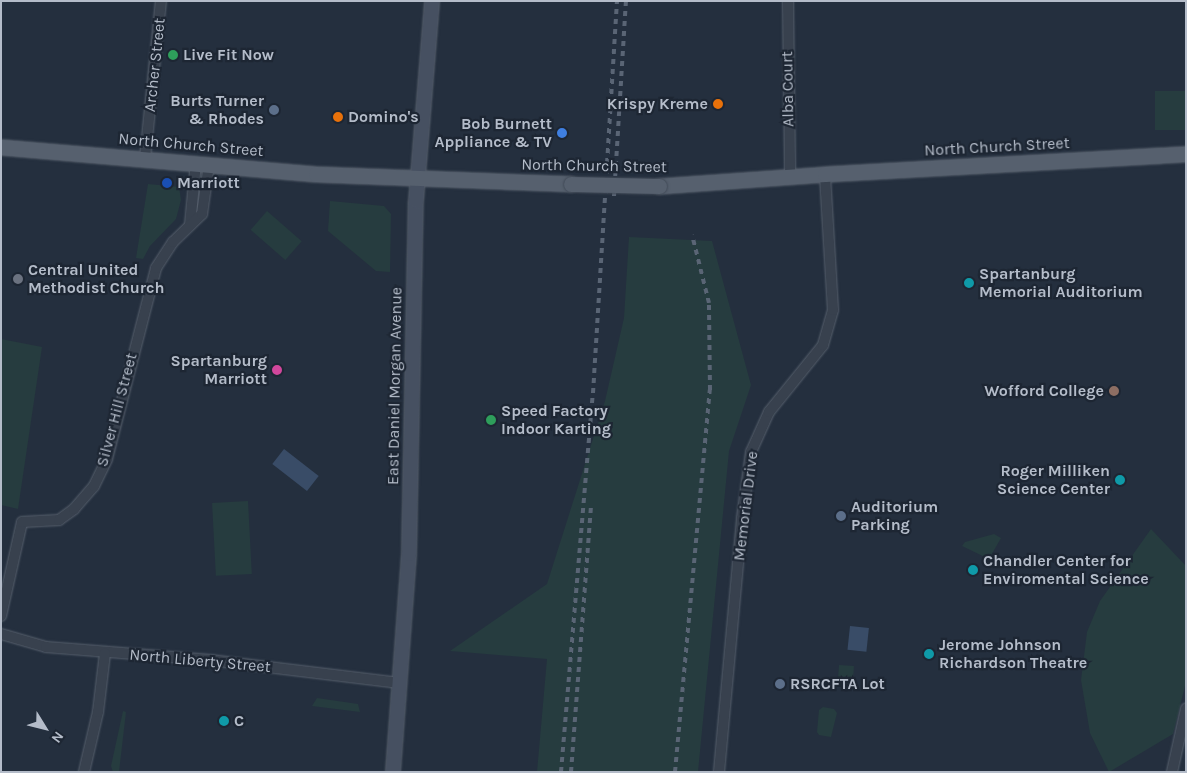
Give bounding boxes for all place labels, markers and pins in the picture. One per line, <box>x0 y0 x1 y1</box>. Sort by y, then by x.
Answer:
place label: Live Fit Now <box>183 45 274 65</box>
marker: Live Fit Now <box>167 49 179 61</box>
place label: Burts Turner & Rhodes <box>170 91 264 129</box>
place label: Krispy Kreme <box>607 94 708 114</box>
marker: Krispy Kreme <box>712 98 724 110</box>
marker: Burts Turner & Rhodes <box>268 104 280 116</box>
place label: Domino's <box>348 107 419 127</box>
marker: Domino's <box>332 111 344 123</box>
place label: Bob Burnett Appliance & TV <box>434 114 552 152</box>
marker: Bob Burnett Appliance & TV <box>556 127 568 139</box>
place label: Marriott <box>177 173 240 193</box>
marker: Marriott <box>161 177 173 189</box>
place label: Central United Methodist Church <box>28 260 165 298</box>
place label: Spartanburg Memorial Auditorium <box>979 264 1143 302</box>
marker: Central United Methodist Church <box>12 273 24 285</box>
marker: Spartanburg Memorial Auditorium <box>963 277 975 289</box>
place label: Spartanburg Marriott <box>170 351 267 389</box>
marker: Spartanburg Marriott <box>271 364 283 376</box>
place label: Wofford College <box>984 381 1104 401</box>
marker: Wofford College <box>1108 385 1120 397</box>
place label: Speed Factory Indoor Karting <box>501 401 611 439</box>
marker: Speed Factory Indoor Karting <box>485 414 497 426</box>
place label: Roger Milliken Science Center <box>997 461 1110 499</box>
marker: Roger Milliken Science Center <box>1114 474 1126 486</box>
place label: Auditorium Parking <box>851 497 938 535</box>
marker: Auditorium Parking <box>835 510 847 522</box>
place label: Chandler Center for Enviromental Science <box>983 551 1149 589</box>
marker: Chandler Center for Enviromental Science <box>967 564 979 576</box>
place label: Jerome Johnson Richardson Theatre <box>939 635 1087 673</box>
marker: Jerome Johnson Richardson Theatre <box>923 648 935 660</box>
place label: RSRCFTA Lot <box>790 674 885 694</box>
marker: RSRCFTA Lot <box>774 678 786 690</box>
place label: C <box>234 711 244 731</box>
marker: C <box>218 715 230 727</box>

